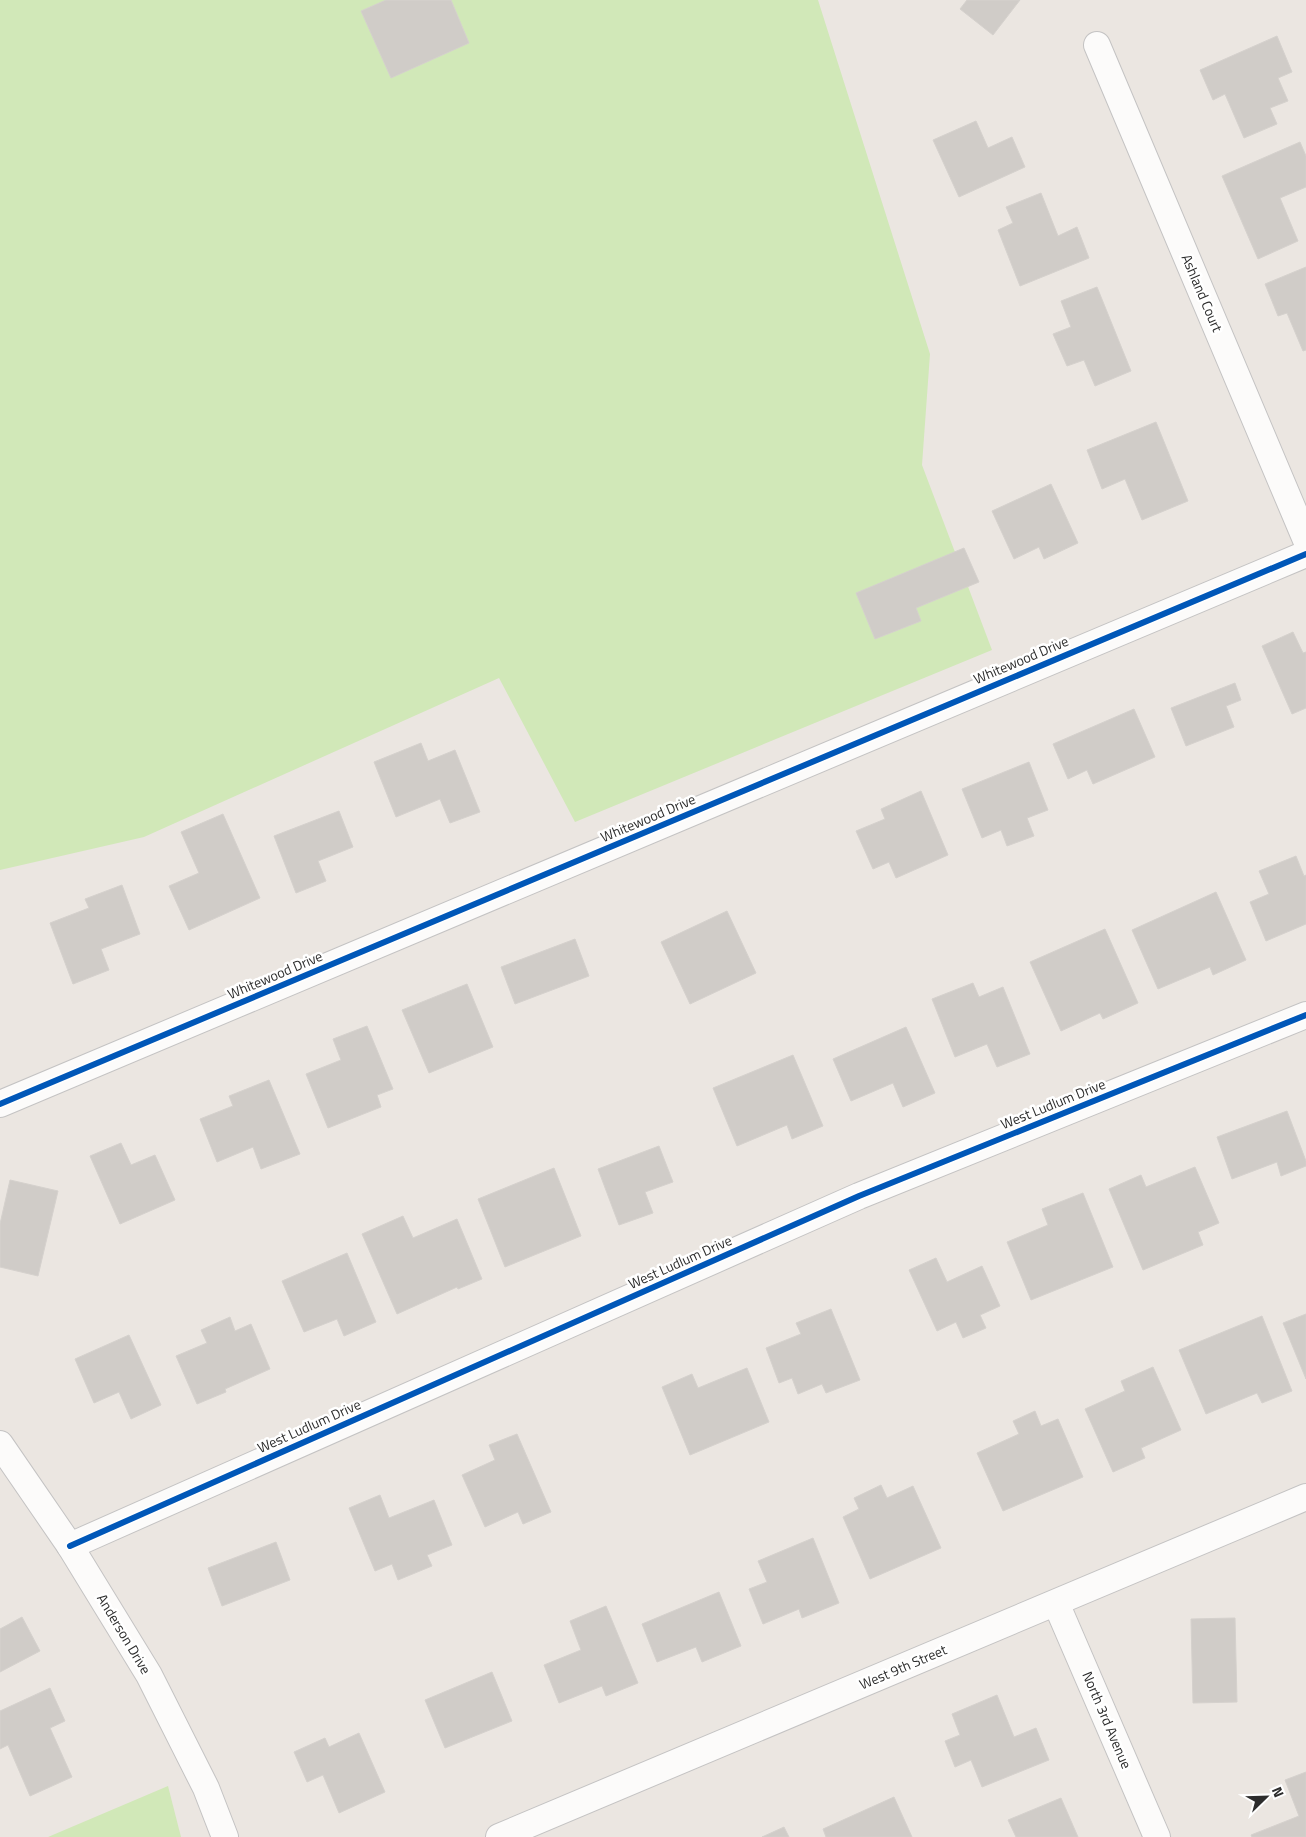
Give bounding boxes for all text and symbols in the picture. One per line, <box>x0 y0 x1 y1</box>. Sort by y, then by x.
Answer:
street label: Ashland Court <box>1177 251 1228 335</box>
street label: Whitewood Drive <box>970 630 1072 689</box>
street label: Whitewood Drive <box>597 788 699 847</box>
street label: Whitewood Drive <box>224 945 326 1004</box>
street label: West Ludlum Drive <box>997 1073 1108 1134</box>
street label: West Ludlum Drive <box>625 1229 735 1294</box>
street label: West Ludlum Drive <box>254 1393 364 1458</box>
street label: Anderson Drive <box>92 1590 157 1678</box>
street label: West 9th Street <box>856 1639 950 1694</box>
street label: North 3rd Avenue <box>1077 1668 1137 1772</box>
north arrow <box>1241 1772 1291 1822</box>
text: N <box>1267 1783 1290 1800</box>

